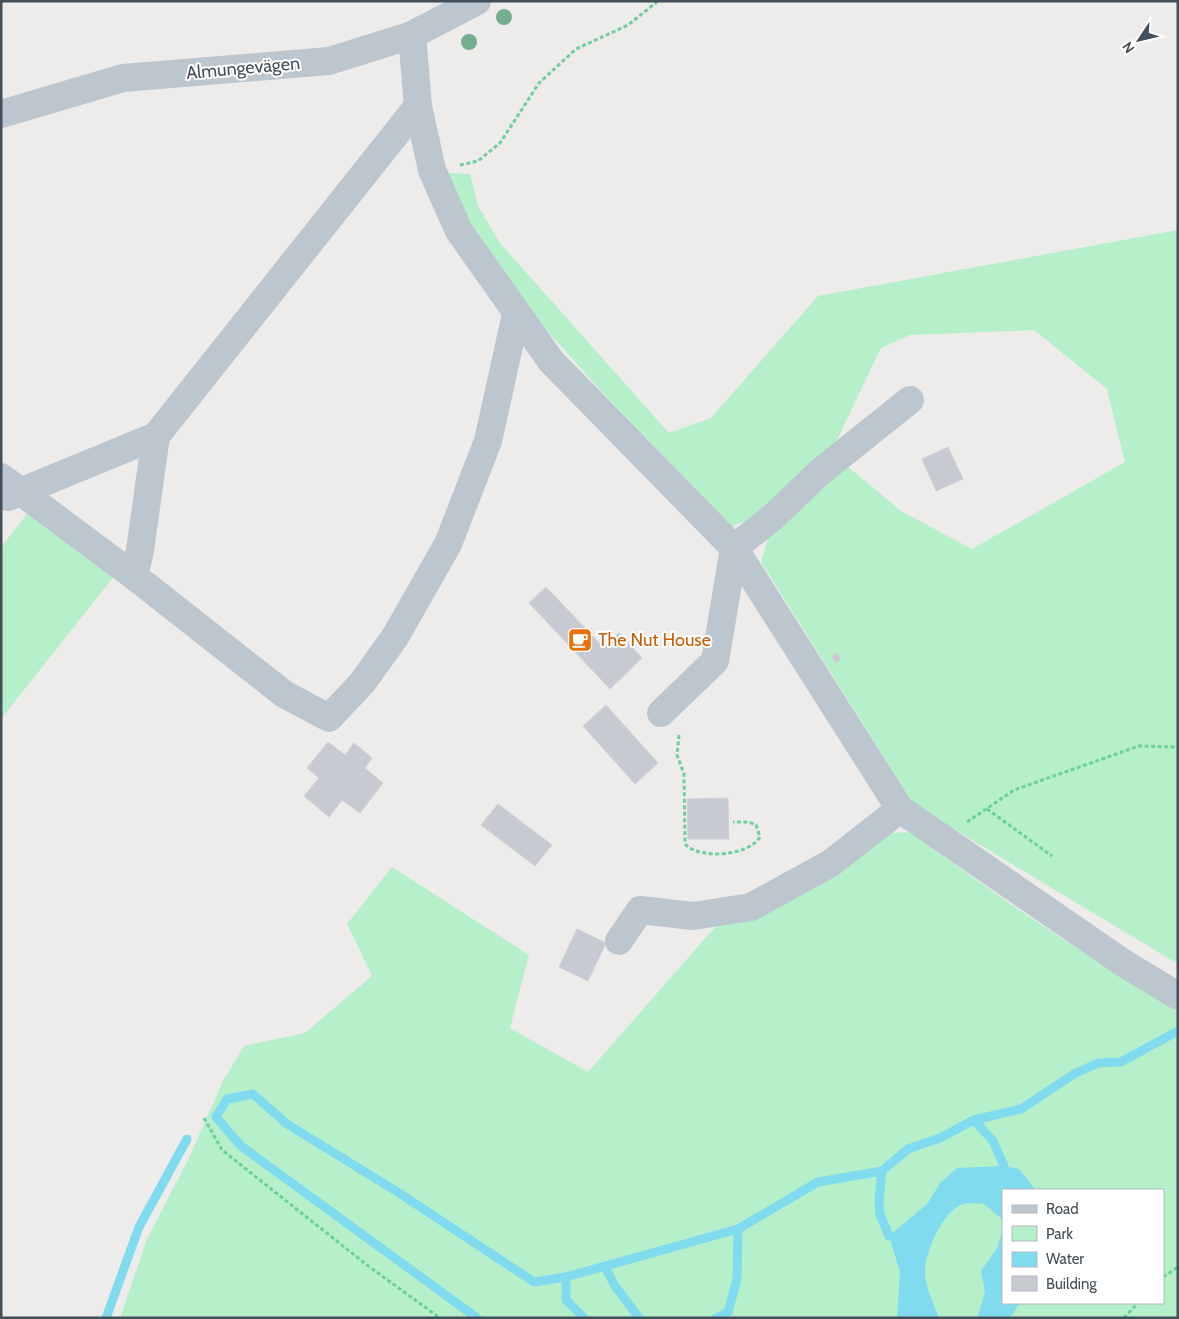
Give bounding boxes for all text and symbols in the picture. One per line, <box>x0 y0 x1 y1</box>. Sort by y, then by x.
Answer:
north arrow <box>1114 15 1164 65</box>
text: N <box>1118 38 1139 57</box>
street label: Almungevägen <box>185 52 301 84</box>
cafe icon: The Nut House <box>567 627 593 653</box>
place label: The Nut House <box>598 629 711 651</box>
legend <box>1002 1189 1164 1304</box>
text: Road <box>1046 1200 1079 1218</box>
text: Park <box>1046 1225 1073 1243</box>
text: Water <box>1046 1250 1084 1268</box>
text: Building <box>1046 1275 1097 1293</box>

